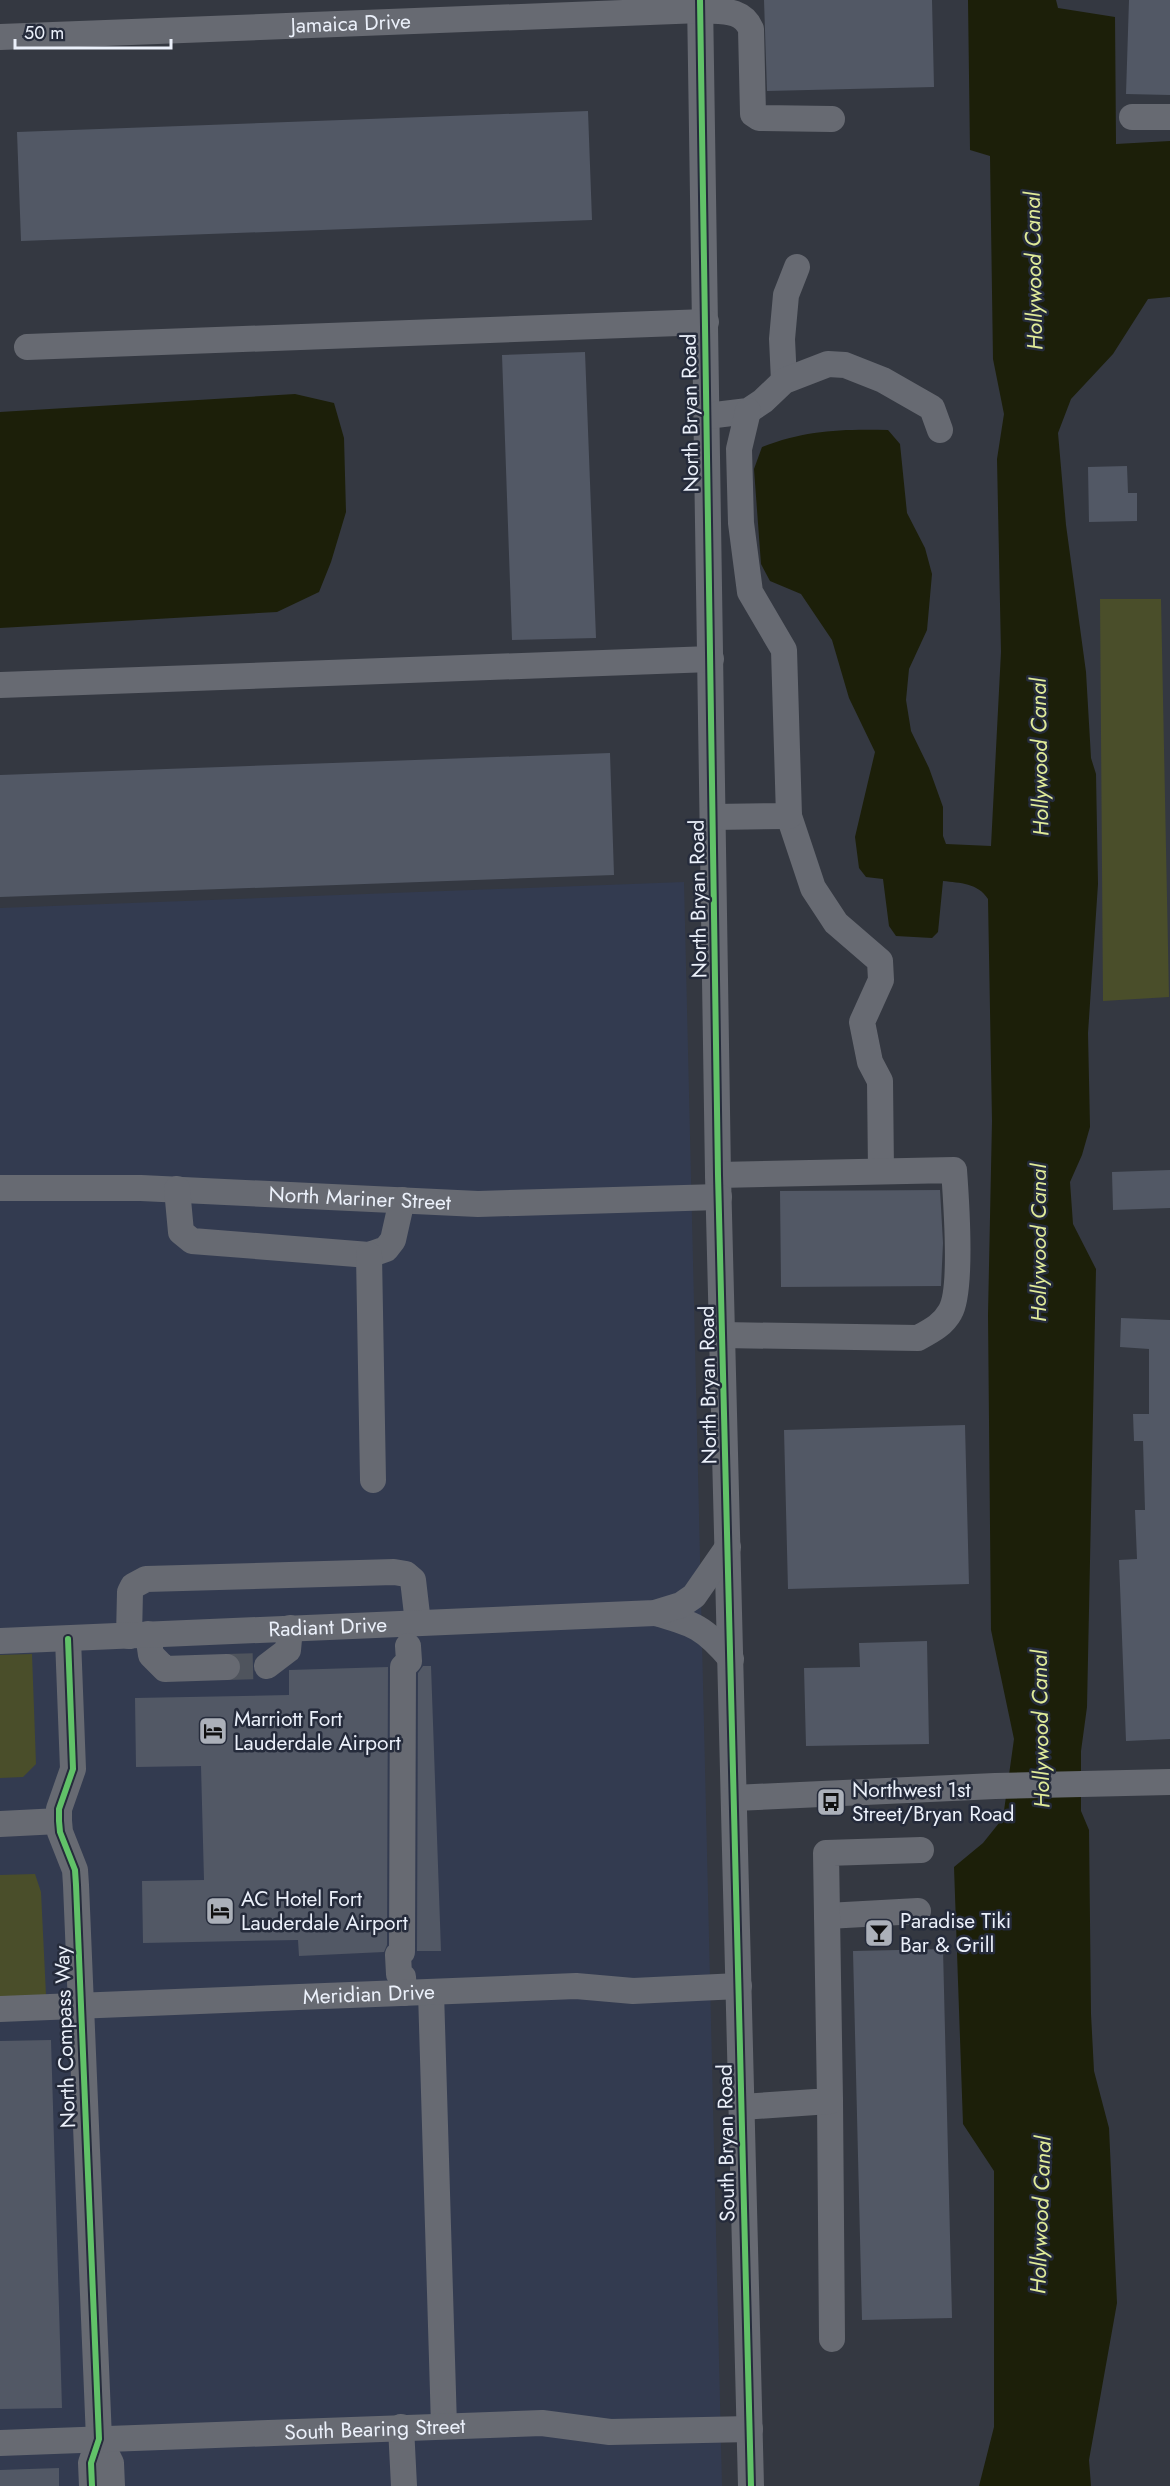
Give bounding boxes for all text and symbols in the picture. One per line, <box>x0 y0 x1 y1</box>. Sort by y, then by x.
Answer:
street label: Jamaica Drive <box>287 6 412 41</box>
scale bar <box>15 12 171 50</box>
text: 50 m <box>24 20 64 46</box>
water label: Hollywood Canal <box>1016 191 1050 350</box>
street label: North Bryan Road <box>674 333 706 493</box>
water label: Hollywood Canal <box>1022 677 1056 836</box>
street label: North Bryan Road <box>682 819 714 979</box>
water label: Hollywood Canal <box>1022 1163 1054 1322</box>
street label: North Mariner Street <box>268 1179 452 1218</box>
street label: North Bryan Road <box>692 1305 724 1465</box>
street label: Radiant Drive <box>268 1609 388 1645</box>
water label: Hollywood Canal <box>1023 1649 1057 1808</box>
place label: Marriott Fort Lauderdale Airport <box>234 1704 401 1758</box>
hotel icon: Marriott Fort Lauderdale Airport <box>197 1715 229 1747</box>
place label: Northwest 1st Street/Bryan Road <box>852 1775 1014 1829</box>
bus stop icon: Northwest 1st Street/Bryan Road <box>815 1786 847 1818</box>
place label: AC Hotel Fort Lauderdale Airport <box>241 1884 408 1938</box>
hotel icon: AC Hotel Fort Lauderdale Airport <box>204 1895 236 1927</box>
place label: Paradise Tiki Bar & Grill <box>900 1906 1011 1960</box>
bar icon: Paradise Tiki Bar & Grill <box>863 1917 895 1949</box>
street label: North Compass Way <box>47 1944 83 2129</box>
street label: Meridian Drive <box>302 1977 435 2012</box>
street label: South Bryan Road <box>710 2064 742 2222</box>
water label: Hollywood Canal <box>1021 2134 1059 2295</box>
street label: South Bearing Street <box>284 2411 466 2448</box>

